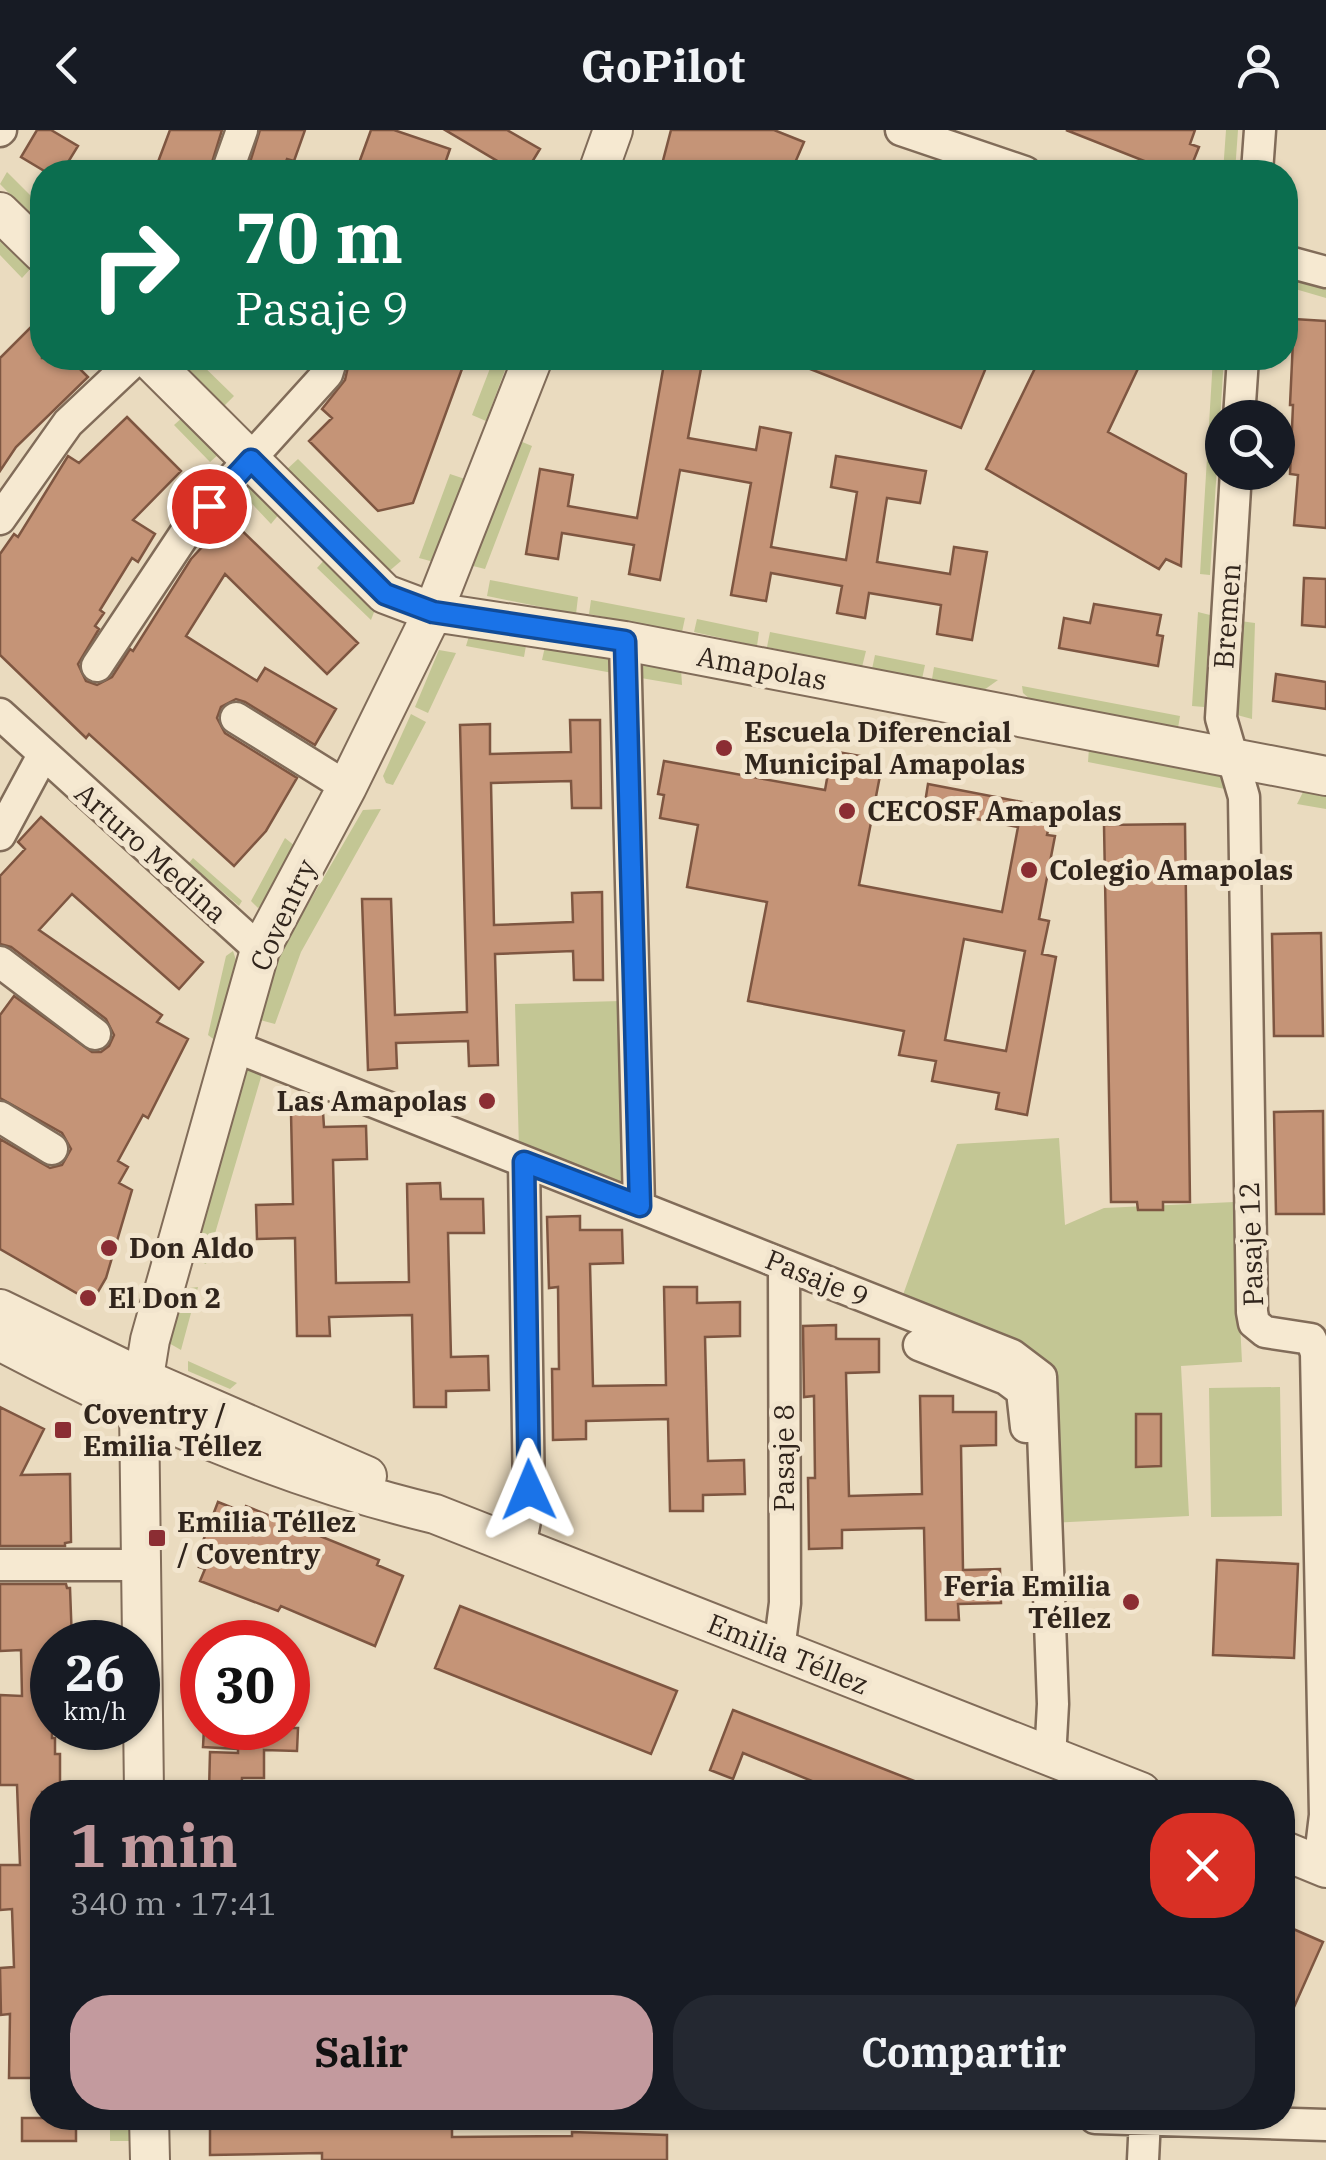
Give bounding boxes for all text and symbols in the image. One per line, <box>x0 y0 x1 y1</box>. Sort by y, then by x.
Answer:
text: GoPilot <box>581 36 745 94</box>
icon: back <box>40 38 95 93</box>
icon: person <box>1231 38 1286 93</box>
text: 70 m <box>235 191 403 282</box>
icon: right <box>70 200 200 330</box>
text: Pasaje 9 <box>235 279 409 337</box>
map controls <box>1205 400 1295 490</box>
button: search <box>1205 400 1295 490</box>
pin <box>167 464 252 549</box>
icon: arrive <box>182 479 237 534</box>
street label: Bremen <box>1204 562 1249 670</box>
street label: Amapolas <box>694 637 830 698</box>
place label: Escuela Diferencial Municipal Amapolas <box>744 713 1025 782</box>
marker: Escuela Diferencial Municipal Amapolas <box>713 737 735 759</box>
street label: Arturo Medina <box>67 774 235 931</box>
place label: CECOSF Amapolas <box>867 792 1122 829</box>
marker: CECOSF Amapolas <box>836 800 858 822</box>
place label: Colegio Amapolas <box>1049 851 1293 888</box>
street label: Coventry <box>241 853 324 977</box>
marker: Colegio Amapolas <box>1018 859 1040 881</box>
place label: Las Amapolas <box>276 1082 467 1119</box>
marker: Las Amapolas <box>476 1090 498 1112</box>
street label: Pasaje 12 <box>1230 1181 1271 1307</box>
place label: Don Aldo <box>129 1229 254 1266</box>
marker: Don Aldo <box>98 1237 120 1259</box>
street label: Pasaje 9 <box>760 1240 874 1315</box>
place label: El Don 2 <box>108 1279 221 1316</box>
marker: El Don 2 <box>77 1287 99 1309</box>
place label: Coventry / Emilia Téllez <box>83 1395 262 1464</box>
street label: Pasaje 8 <box>765 1404 802 1512</box>
marker: Coventry / Emilia Téllez <box>52 1419 74 1441</box>
position arrow <box>477 1438 581 1542</box>
place label: Emilia Téllez / Coventry <box>177 1503 356 1572</box>
marker: Emilia Téllez / Coventry <box>146 1527 168 1549</box>
place label: Feria Emilia Téllez <box>944 1567 1111 1636</box>
marker: Feria Emilia Téllez <box>1120 1591 1142 1613</box>
street label: Emilia Téllez <box>702 1604 874 1703</box>
speed limit sign: 30 <box>180 1620 310 1750</box>
text: 26 <box>65 1640 125 1705</box>
text: km/h <box>63 1694 127 1727</box>
text: 1 min <box>70 1805 238 1884</box>
button: close <box>1150 1813 1255 1918</box>
text: 340 m · 17:41 <box>70 1882 277 1924</box>
button: Salir <box>70 1995 653 2110</box>
button: Compartir <box>673 1995 1255 2110</box>

